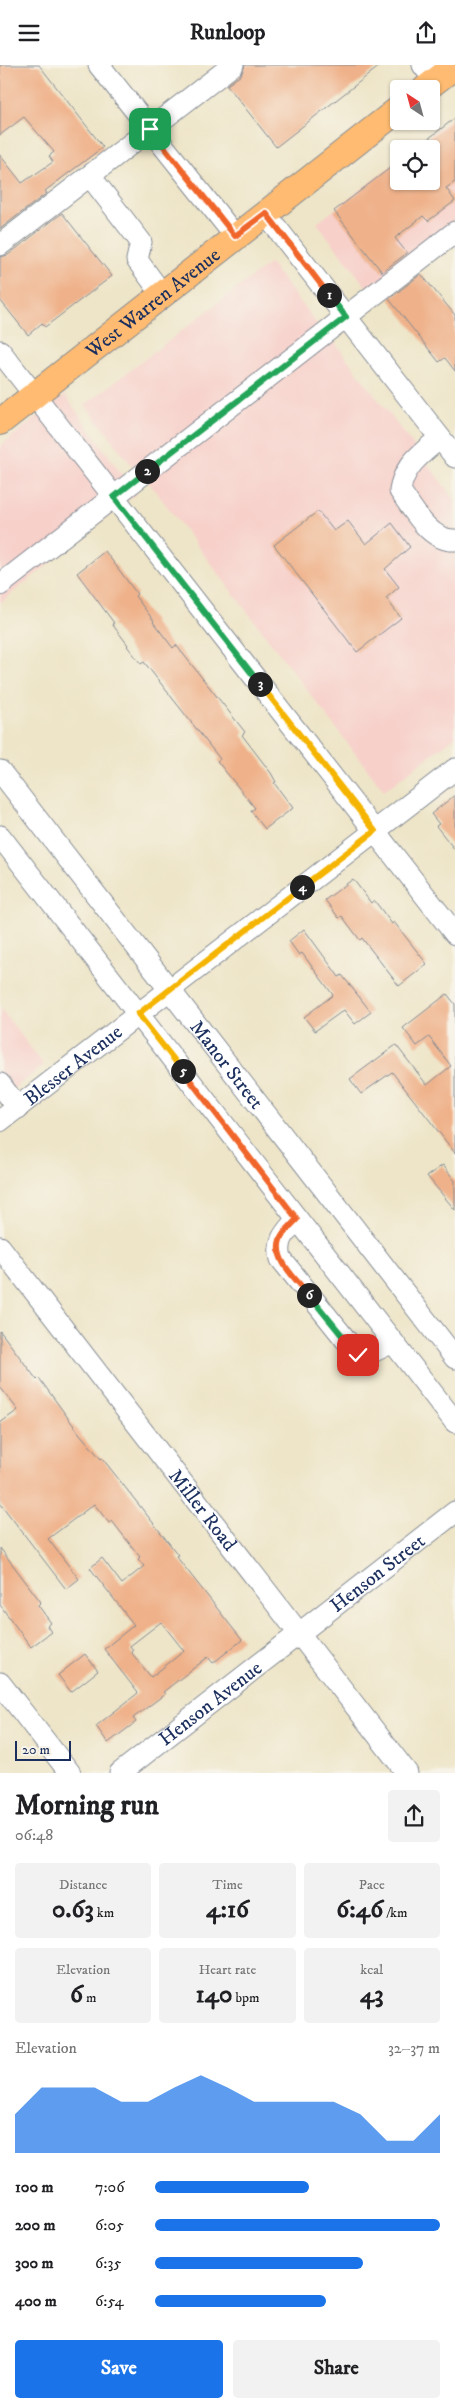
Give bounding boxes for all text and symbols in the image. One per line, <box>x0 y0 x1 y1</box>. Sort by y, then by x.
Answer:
icon: menu <box>15 19 43 47</box>
text: Runloop <box>190 19 265 46</box>
icon: share <box>412 19 440 47</box>
north arrow <box>390 80 440 130</box>
map controls <box>390 80 440 190</box>
pin <box>129 108 171 150</box>
icon: arrive <box>136 115 164 143</box>
button: locate <box>390 140 440 190</box>
street label: West Warren Avenue <box>80 243 226 365</box>
pin: 1 <box>316 283 342 307</box>
text: 1 <box>327 286 332 304</box>
pin: 2 <box>134 459 160 483</box>
text: 2 <box>144 462 151 480</box>
pin: 3 <box>248 671 272 697</box>
text: 3 <box>258 675 263 693</box>
pin: 4 <box>290 875 314 899</box>
text: 4 <box>298 878 307 896</box>
street label: Manor Street <box>184 1016 268 1115</box>
street label: Blesser Avenue <box>19 1020 128 1112</box>
pin: 5 <box>170 1059 196 1083</box>
text: 5 <box>180 1062 187 1080</box>
pin: 6 <box>296 1283 322 1307</box>
text: 6 <box>306 1286 313 1304</box>
pin <box>337 1334 379 1376</box>
icon: check <box>344 1341 372 1369</box>
street label: Miller Road <box>162 1465 242 1556</box>
street label: Henson Street <box>326 1529 431 1619</box>
street label: Henson Avenue <box>154 1656 267 1752</box>
scale bar <box>15 1738 71 1761</box>
text: 20 m <box>22 1741 50 1759</box>
text: Morning run <box>15 1788 159 1823</box>
button: share <box>388 1790 440 1842</box>
text: 06:48 <box>15 1825 53 1845</box>
text: Distance <box>59 1876 107 1894</box>
text: Time <box>212 1876 243 1894</box>
text: Pace <box>359 1876 385 1894</box>
text: 0.63 <box>52 1894 94 1925</box>
text: 4:16 <box>206 1894 249 1925</box>
text: 6:46 <box>336 1894 383 1925</box>
text: km <box>94 1904 114 1922</box>
text: /km <box>383 1904 407 1922</box>
text: Elevation <box>56 1961 110 1979</box>
text: Heart rate <box>199 1961 256 1979</box>
text: kcal <box>360 1961 383 1979</box>
text: 6 <box>70 1979 83 2010</box>
text: 140 <box>195 1979 232 2010</box>
text: 43 <box>360 1979 384 2010</box>
text: m <box>83 1989 96 2007</box>
text: bpm <box>232 1989 260 2007</box>
text: Elevation <box>15 2038 77 2058</box>
text: 32–37 m <box>388 2038 440 2058</box>
text: 100 m <box>15 2177 54 2197</box>
text: 7:06 <box>95 2177 125 2197</box>
text: 200 m <box>15 2215 56 2235</box>
text: 6:05 <box>95 2215 124 2235</box>
text: 300 m <box>15 2253 54 2273</box>
text: 6:35 <box>95 2253 121 2273</box>
text: 400 m <box>15 2291 57 2311</box>
text: 6:54 <box>95 2291 124 2311</box>
button: Save <box>15 2340 223 2398</box>
button: Share <box>233 2340 440 2398</box>

